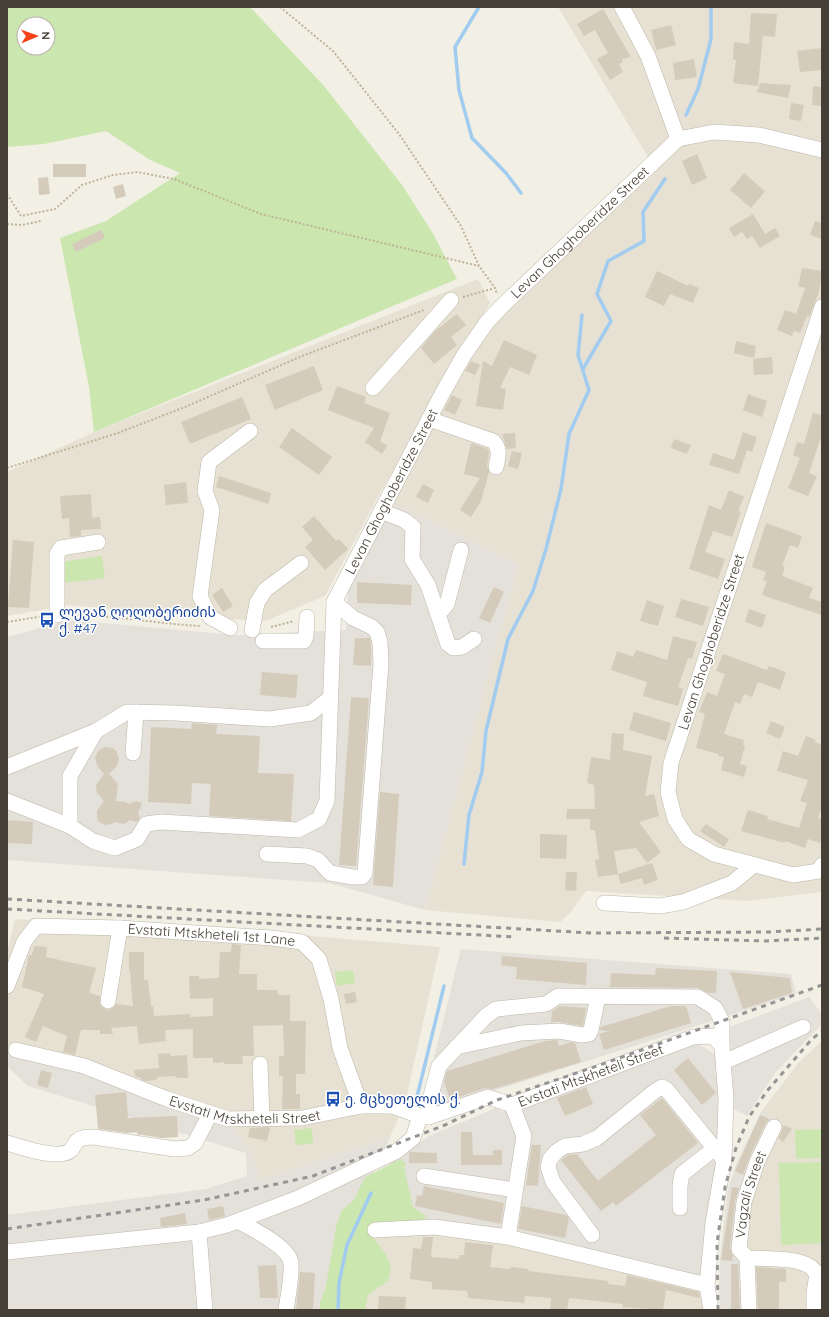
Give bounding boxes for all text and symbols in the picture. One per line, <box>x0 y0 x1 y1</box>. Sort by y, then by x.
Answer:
north arrow <box>16 16 56 56</box>
text: N <box>39 31 53 40</box>
street label: Levan Ghoghoberidze Street <box>507 162 653 302</box>
street label: Levan Ghoghoberidze Street <box>341 405 442 577</box>
street label: Levan Ghoghoberidze Street <box>674 551 748 732</box>
place label: ლევან ღოღობერიძის ქ. #47 <box>59 603 216 637</box>
bus stop icon: ლევან ღოღობერიძის ქ. #47 <box>38 611 56 629</box>
street label: Evstati Mtskheteli 1st Lane <box>127 920 297 950</box>
street label: Evstati Mtskheteli Street <box>515 1040 666 1111</box>
bus stop icon: ე. მცხეთელის ქ. <box>324 1090 342 1108</box>
place label: ე. მცხეთელის ქ. <box>345 1090 461 1108</box>
street label: Evstati Mtskheteli Street <box>167 1091 322 1128</box>
street label: Vagzali Street <box>731 1147 770 1239</box>

